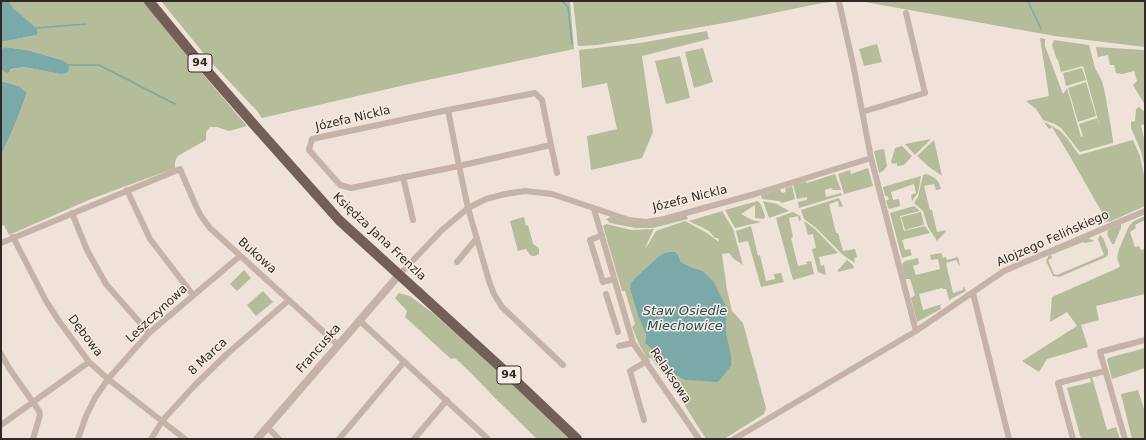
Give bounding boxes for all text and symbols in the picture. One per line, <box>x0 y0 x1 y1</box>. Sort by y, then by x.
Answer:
road number: 94 <box>188 54 212 72</box>
street label: Józefa Nickla <box>314 103 392 135</box>
street label: Józefa Nickla <box>651 183 729 215</box>
street label: Księdza Jana Frenzla <box>329 190 429 284</box>
street label: Alojzego Felińskiego <box>995 208 1111 270</box>
street label: Bukowa <box>235 235 279 277</box>
street label: Leszczynowa <box>123 282 191 346</box>
water label: Staw Osiedle Miechowice <box>643 304 727 335</box>
street label: Dębowa <box>65 312 105 360</box>
street label: Francuska <box>294 321 344 377</box>
street label: 8 Marca <box>186 335 230 379</box>
street label: Relaksowa <box>646 346 694 406</box>
road number: 94 <box>497 366 521 384</box>

